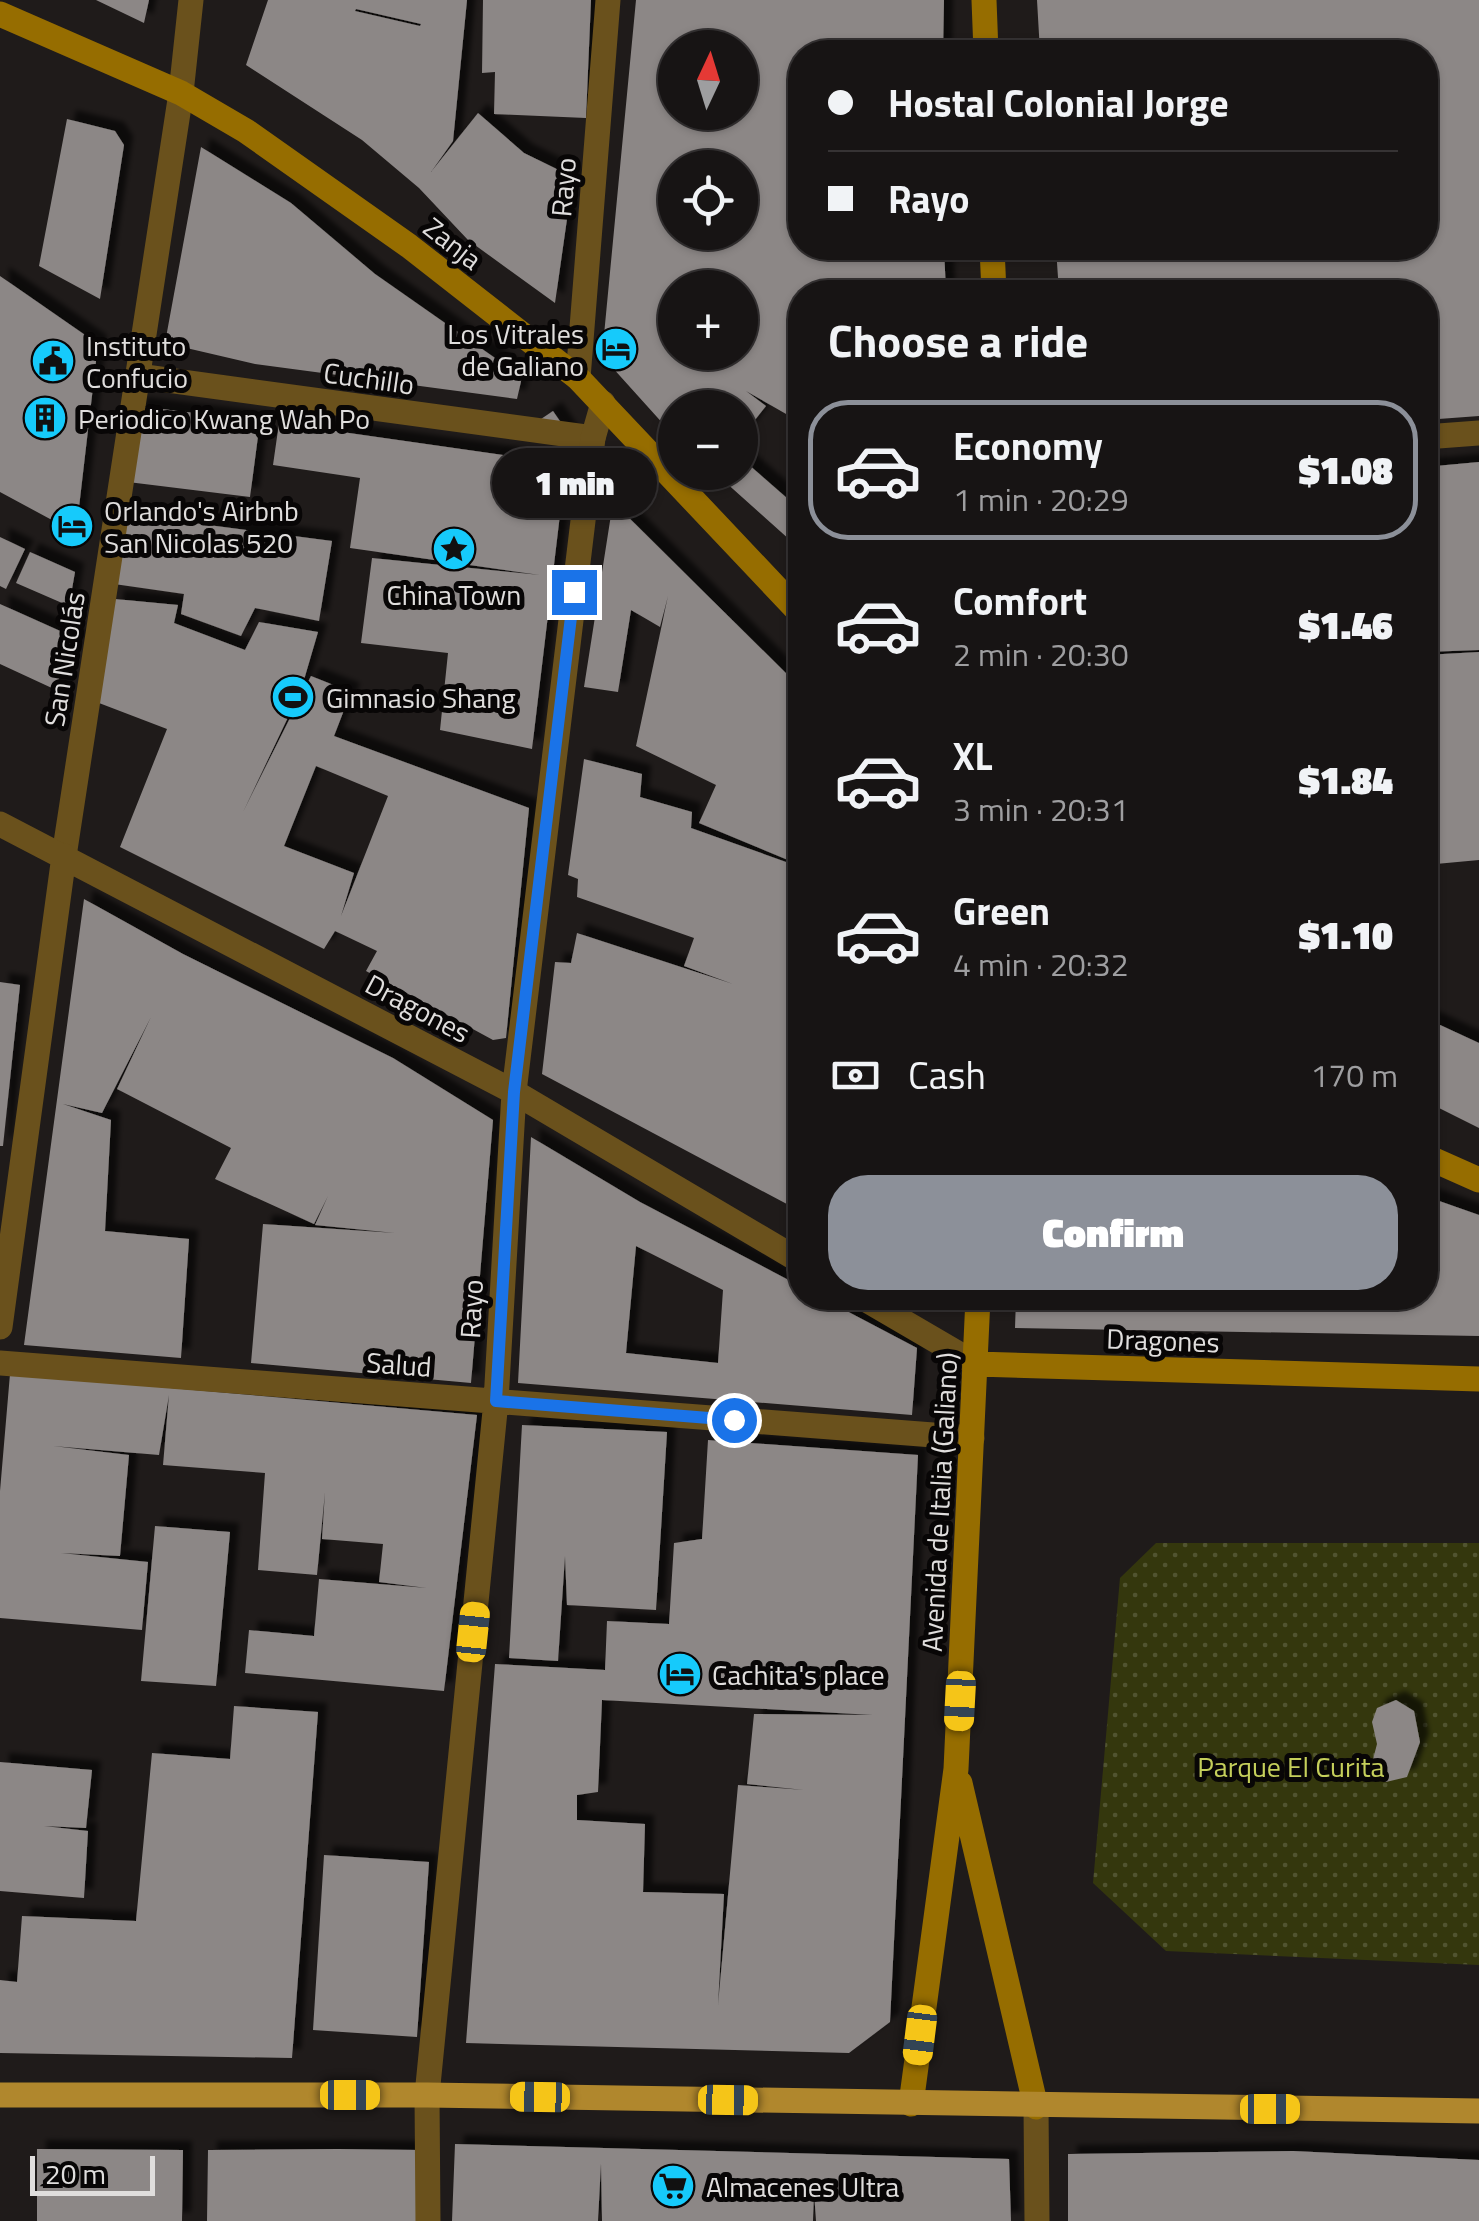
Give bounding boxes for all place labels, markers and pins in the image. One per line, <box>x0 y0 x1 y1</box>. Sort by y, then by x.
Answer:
place label: Los Vitrales de Galiano <box>447 312 584 387</box>
place label: Instituto Confucio <box>86 324 188 399</box>
hotel icon: Los Vitrales de Galiano <box>593 326 639 372</box>
public building icon: Instituto Confucio <box>30 338 76 384</box>
building icon: Periodico Kwang Wah Po <box>22 395 68 441</box>
place label: Periodico Kwang Wah Po <box>78 397 370 440</box>
place label: Orlando's Airbnb San Nicolas 520 <box>104 489 299 564</box>
hotel icon: Orlando's Airbnb San Nicolas 520 <box>49 503 95 549</box>
place icon: China Town <box>431 526 477 572</box>
place label: China Town <box>387 573 521 616</box>
sports icon: Gimnasio Shang <box>270 674 316 720</box>
place label: Gimnasio Shang <box>326 676 516 719</box>
hotel icon: Cachita's place <box>657 1651 703 1697</box>
place label: Cachita's place <box>712 1653 885 1696</box>
supermarket icon: Almacenes Ultra <box>650 2163 696 2209</box>
place label: Almacenes Ultra <box>706 2165 899 2208</box>

